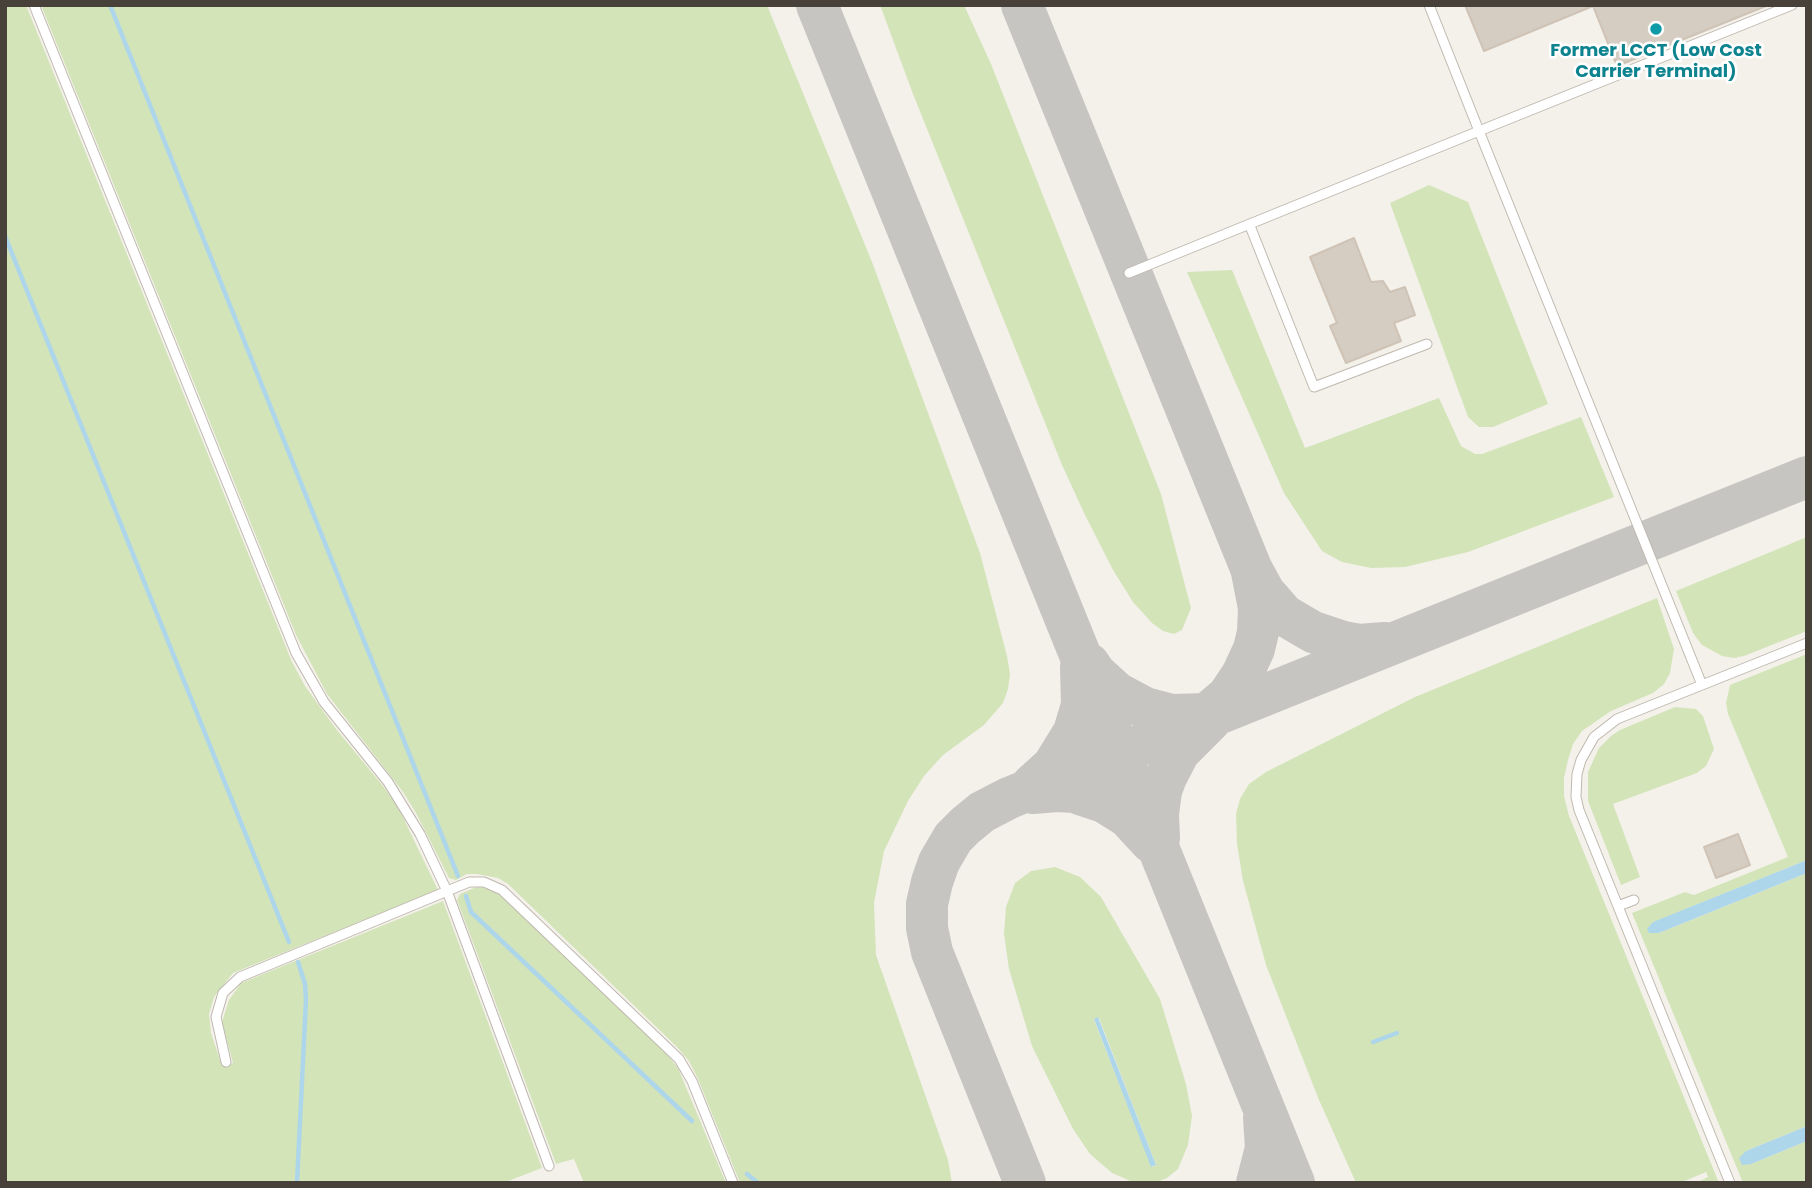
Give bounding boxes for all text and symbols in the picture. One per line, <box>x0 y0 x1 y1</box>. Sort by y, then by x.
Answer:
marker: Former LCCT (Low Cost Carrier Terminal) <box>1648 21 1664 37</box>
place label: Former LCCT (Low Cost Carrier Terminal) <box>1550 40 1762 82</box>

